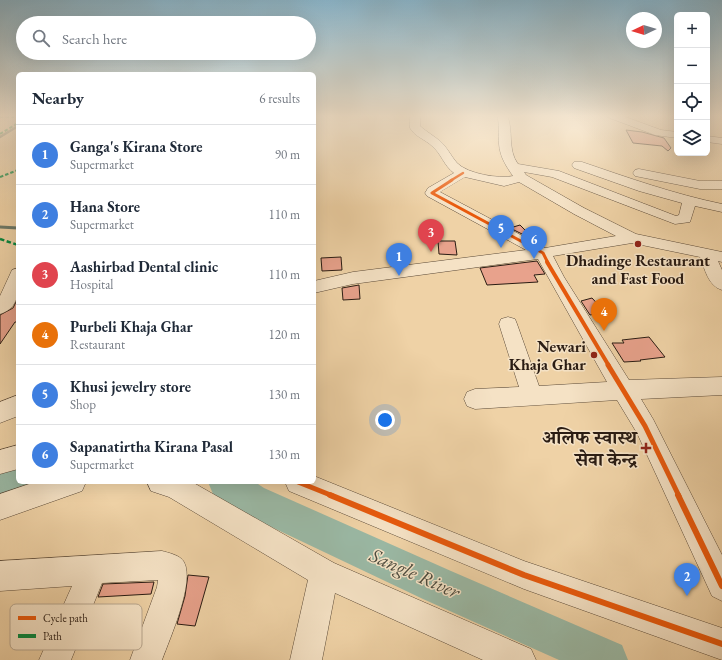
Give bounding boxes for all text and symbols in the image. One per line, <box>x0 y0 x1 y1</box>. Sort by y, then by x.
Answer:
north arrow <box>626 12 662 48</box>
map controls <box>674 12 710 156</box>
button: + <box>674 12 710 48</box>
search box <box>16 16 316 60</box>
icon: search <box>30 27 52 49</box>
text: Search here <box>62 29 127 48</box>
button: − <box>674 48 710 84</box>
button: locate <box>674 84 710 120</box>
text: Nearby <box>32 87 84 109</box>
text: 6 results <box>259 90 300 107</box>
button: layers <box>674 120 710 156</box>
text: Ganga's Kirana Store <box>70 137 203 156</box>
text: 1 <box>42 146 48 163</box>
text: 90 m <box>275 146 300 163</box>
text: Supermarket <box>70 156 134 173</box>
text: Hana Store <box>70 197 140 216</box>
text: 2 <box>42 206 48 223</box>
text: 110 m <box>269 206 300 223</box>
pin: 5 <box>488 215 514 248</box>
text: Supermarket <box>70 216 134 233</box>
pin: 3 <box>418 219 444 252</box>
pin: 6 <box>521 226 547 259</box>
marker: Dhadinge Restaurant and Fast Food <box>633 239 643 249</box>
pin: 1 <box>386 243 412 276</box>
place label: Dhadinge Restaurant and Fast Food <box>566 250 710 289</box>
text: Aashirbad Dental clinic <box>70 257 218 276</box>
text: 3 <box>42 266 48 283</box>
text: 110 m <box>269 266 300 283</box>
text: Hospital <box>70 276 114 293</box>
pin: 4 <box>591 298 617 331</box>
text: Purbeli Khaja Ghar <box>70 317 193 336</box>
text: 4 <box>42 326 48 343</box>
text: 120 m <box>269 326 300 343</box>
text: Restaurant <box>70 336 125 353</box>
place label: Newari Khaja Ghar <box>509 336 586 375</box>
marker: Newari Khaja Ghar <box>589 350 599 360</box>
text: Khusi jewelry store <box>70 377 191 396</box>
text: 5 <box>42 386 48 403</box>
text: 130 m <box>269 386 300 403</box>
text: Shop <box>70 396 96 413</box>
your location <box>375 410 395 430</box>
place label: अलिफ स्वास्थ सेवा केन्द्र <box>542 425 639 472</box>
text: Sapanatirtha Kirana Pasal <box>70 437 233 456</box>
marker: अलिफ स्वास्थ सेवा केन्द्र <box>640 442 652 454</box>
text: 6 <box>42 446 48 463</box>
text: 130 m <box>269 446 300 463</box>
text: Supermarket <box>70 456 134 473</box>
water label: Sangle River <box>365 541 465 605</box>
pin: 2 <box>674 563 700 596</box>
legend <box>10 604 142 650</box>
text: Cycle path <box>43 611 88 625</box>
text: Path <box>43 629 62 643</box>

